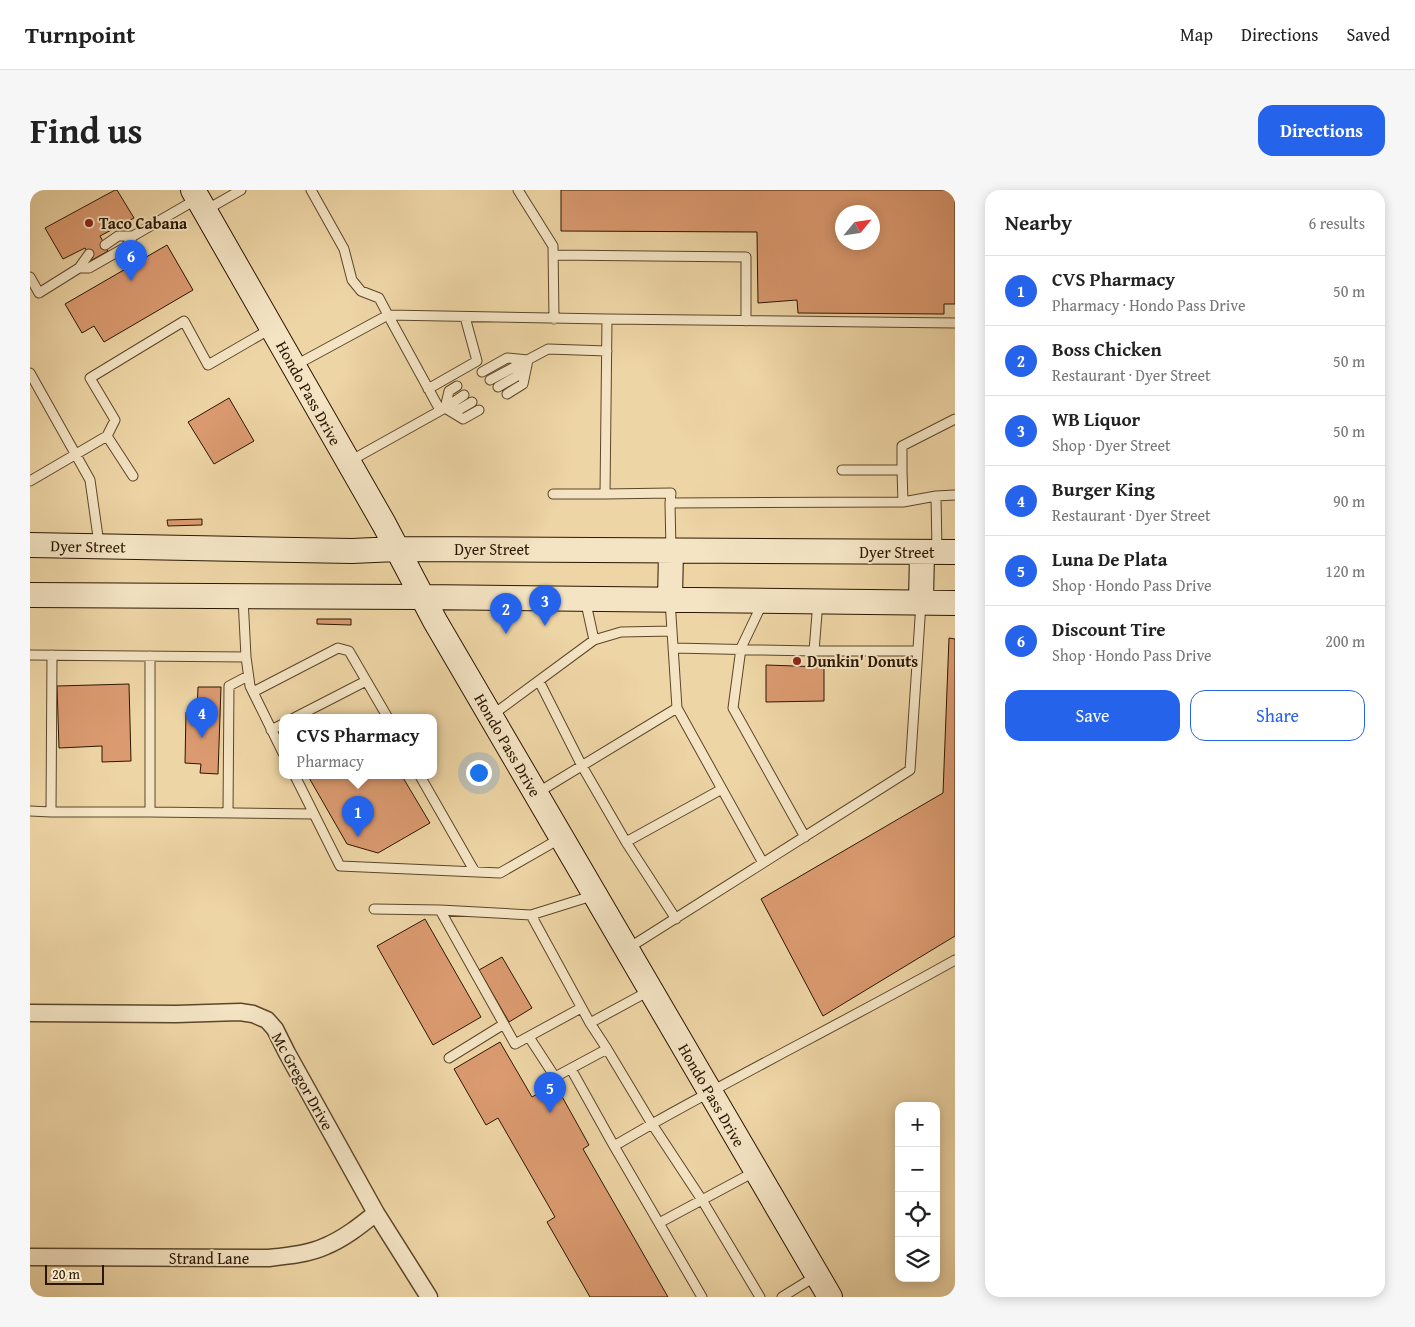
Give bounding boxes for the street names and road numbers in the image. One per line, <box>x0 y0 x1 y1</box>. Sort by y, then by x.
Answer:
street label: Hondo Pass Drive <box>270 336 348 450</box>
street label: Dyer Street <box>50 533 126 559</box>
street label: Dyer Street <box>454 537 530 561</box>
street label: Dyer Street <box>859 540 935 564</box>
street label: Hondo Pass Drive <box>469 689 547 801</box>
street label: Mc Gregor Drive <box>266 1027 340 1135</box>
street label: Hondo Pass Drive <box>673 1039 751 1151</box>
street label: Strand Lane <box>169 1246 249 1270</box>

